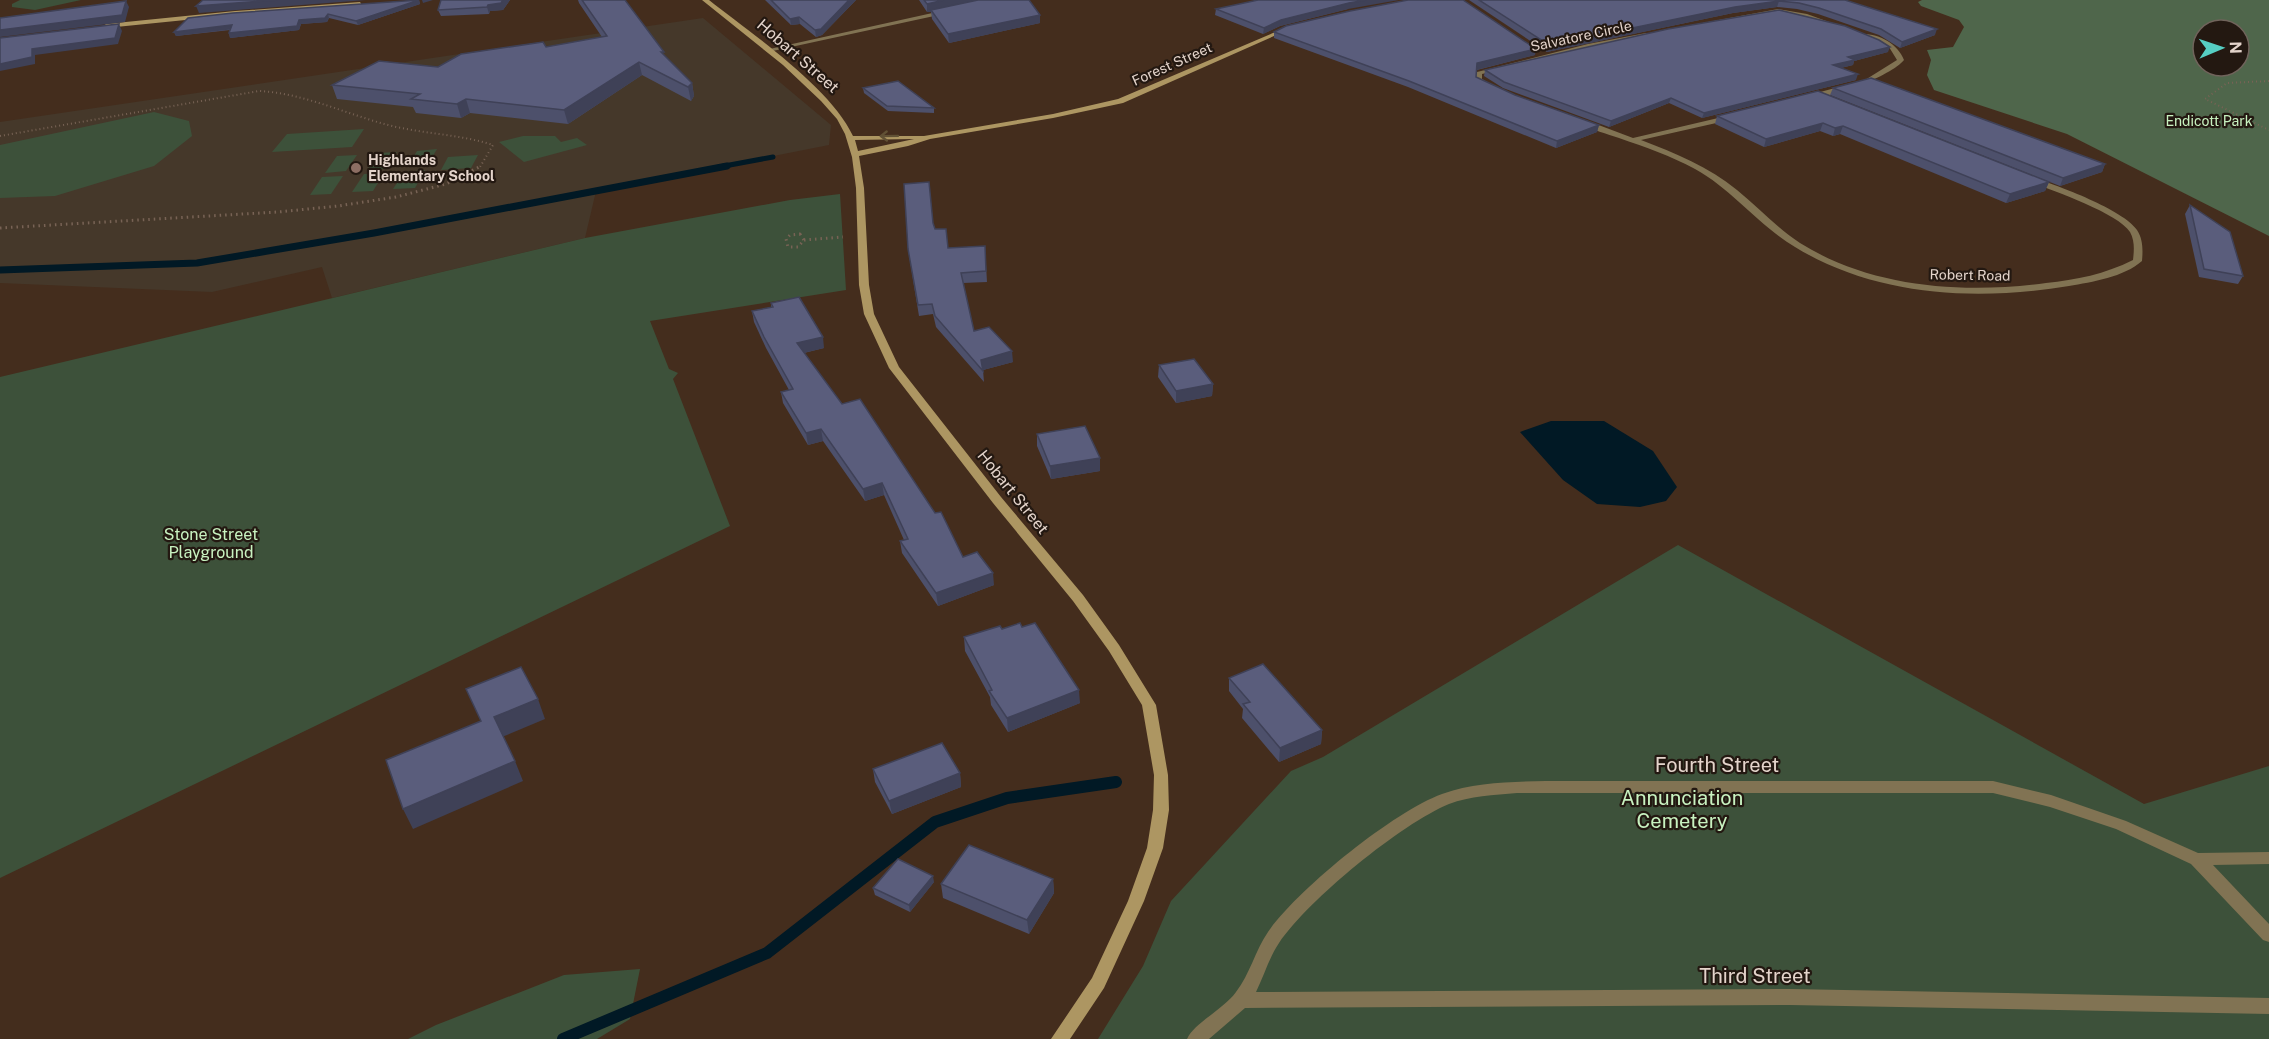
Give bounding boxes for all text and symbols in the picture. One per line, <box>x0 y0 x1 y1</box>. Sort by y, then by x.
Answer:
street label: Hobart Street <box>753 15 843 97</box>
street label: Salvatore Circle <box>1529 17 1633 55</box>
north arrow <box>2191 18 2251 78</box>
street label: Forest Street <box>1129 39 1215 89</box>
text: N <box>2226 41 2245 54</box>
park label: Endicott Park <box>2165 113 2253 129</box>
one-way arrow <box>879 130 899 142</box>
place label: Highlands Elementary School <box>368 152 495 184</box>
marker: Highlands Elementary School <box>349 161 363 175</box>
street label: Robert Road <box>1930 266 2010 284</box>
street label: Hobart Street <box>973 446 1053 538</box>
park label: Stone Street Playground <box>164 525 258 562</box>
street label: Fourth Street <box>1655 753 1779 777</box>
park label: Annunciation Cemetery <box>1621 786 1743 833</box>
street label: Third Street <box>1699 964 1811 988</box>

